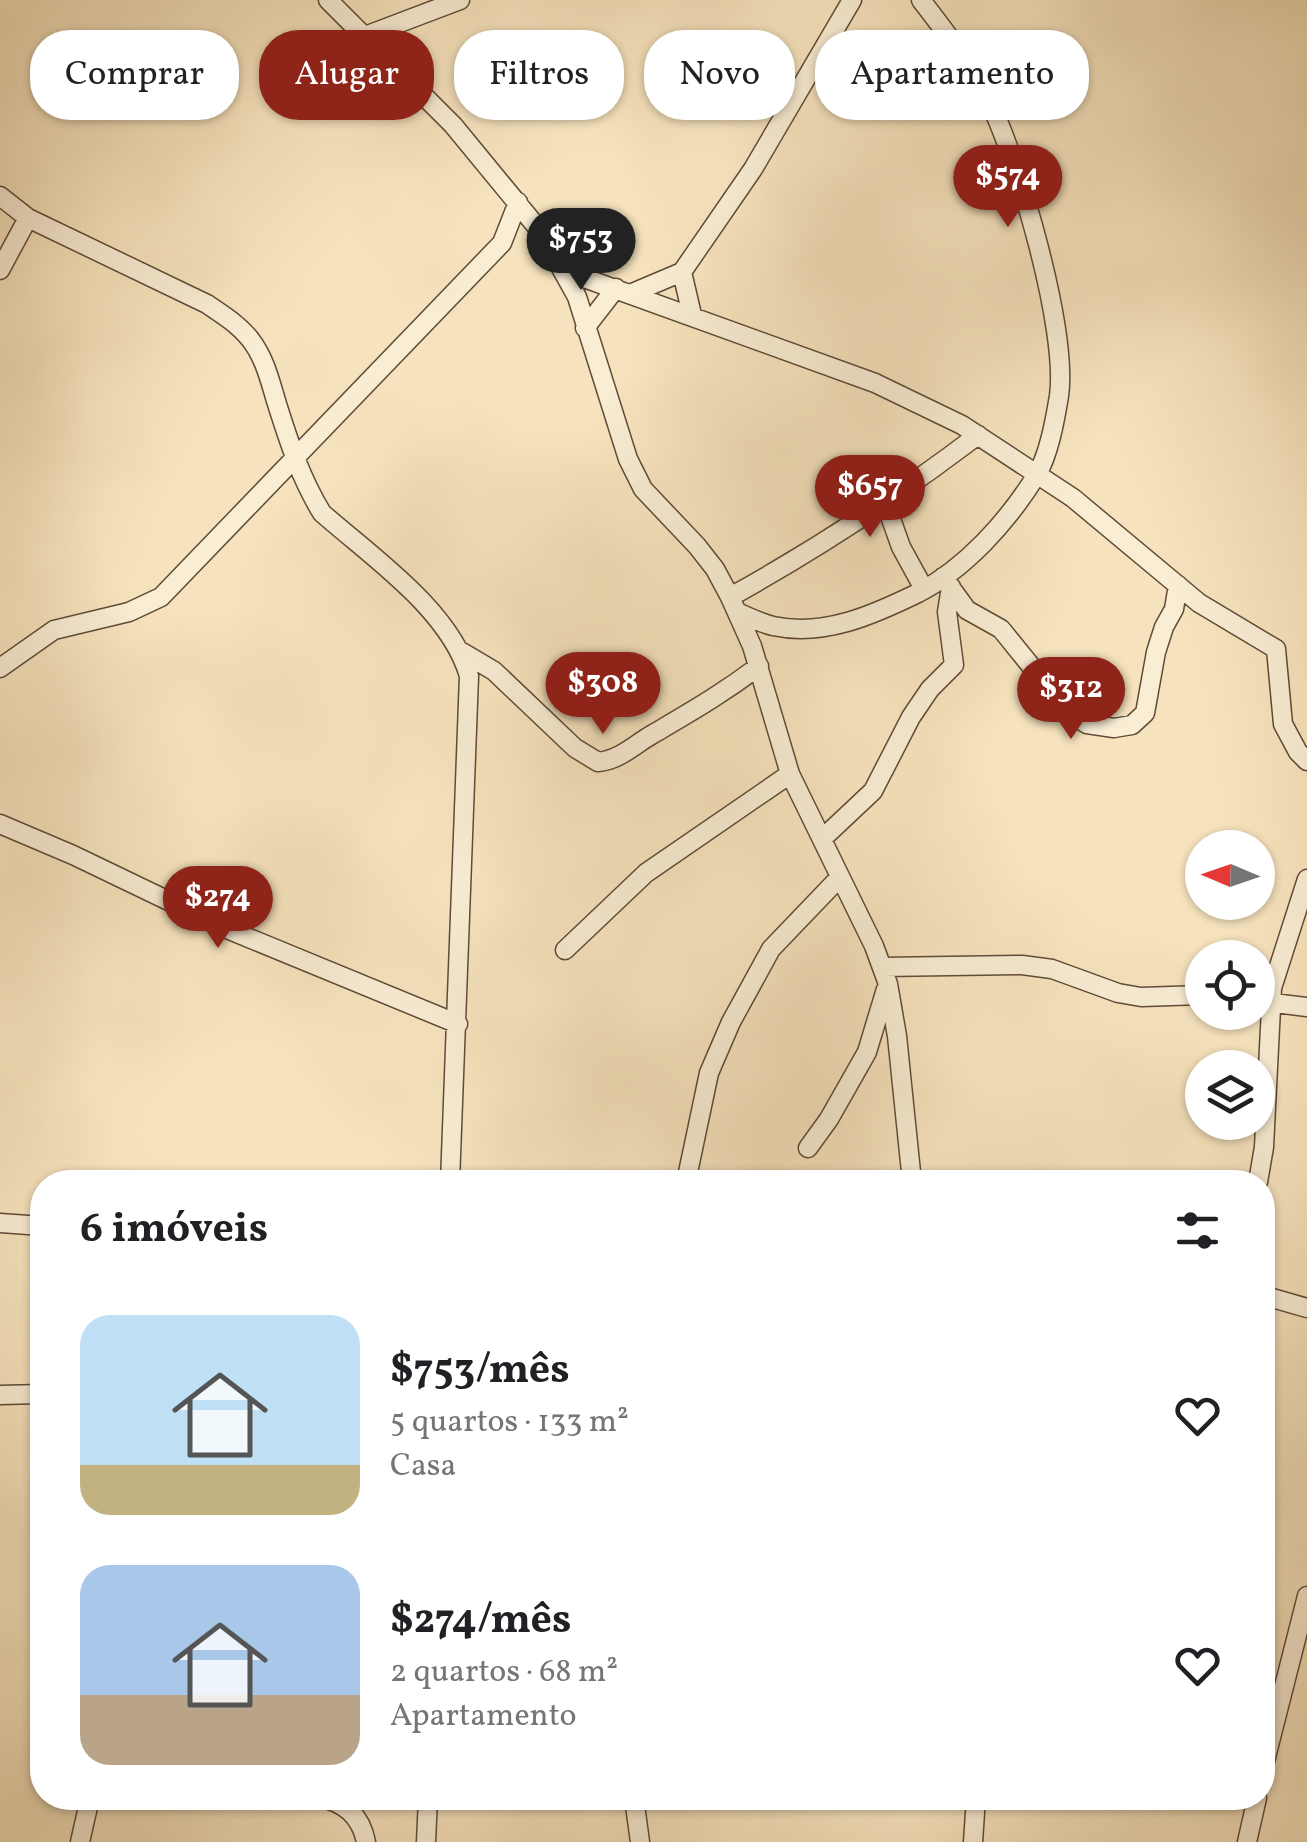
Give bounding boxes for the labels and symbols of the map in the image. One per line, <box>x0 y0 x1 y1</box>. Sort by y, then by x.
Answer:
pin: $574 <box>949 145 1067 230</box>
pin: $753 <box>522 208 640 293</box>
pin: $657 <box>811 455 929 540</box>
pin: $308 <box>544 652 662 737</box>
pin: $312 <box>1012 657 1130 742</box>
north arrow <box>1185 830 1275 920</box>
pin: $274 <box>159 866 277 951</box>

